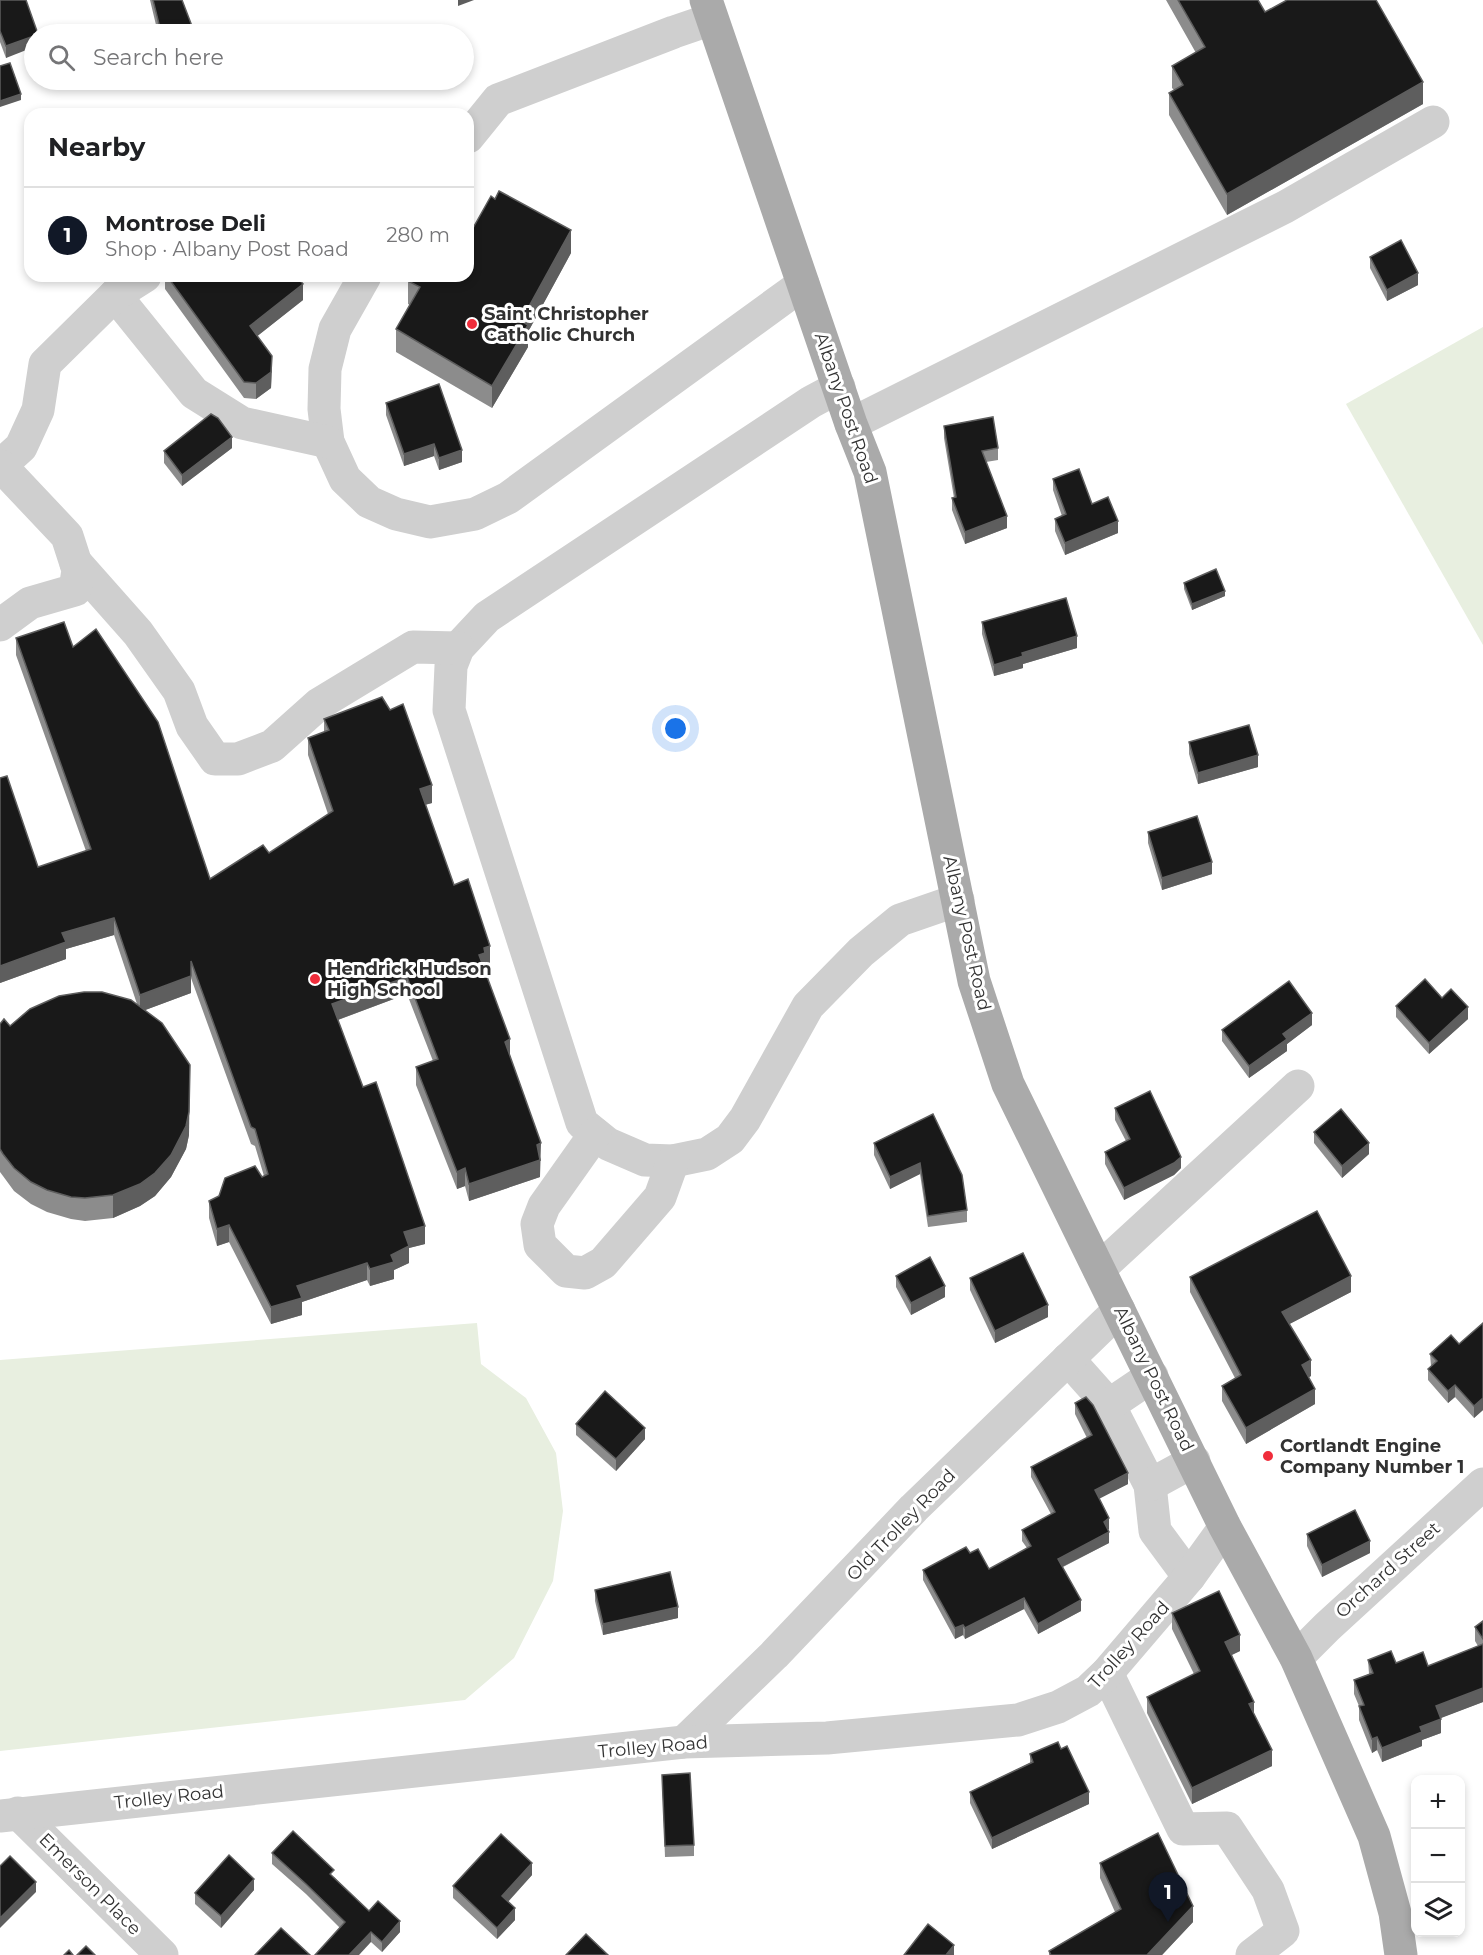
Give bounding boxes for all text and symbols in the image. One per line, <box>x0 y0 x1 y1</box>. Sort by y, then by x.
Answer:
search box <box>24 24 474 90</box>
icon: search <box>45 41 78 74</box>
text: Search here <box>93 44 224 71</box>
text: Nearby <box>48 131 145 163</box>
text: Montrose Deli <box>105 210 266 237</box>
text: 1 <box>64 223 71 247</box>
text: 280 m <box>386 223 450 247</box>
text: Shop · Albany Post Road <box>105 237 349 261</box>
place label: Saint Christopher Catholic Church <box>484 303 649 346</box>
marker: Saint Christopher Catholic Church <box>465 317 479 331</box>
street label: Albany Post Road <box>810 329 882 487</box>
your location <box>661 714 690 743</box>
street label: Albany Post Road <box>938 853 996 1013</box>
place label: Hendrick Hudson High School <box>327 958 492 1001</box>
marker: Hendrick Hudson High School <box>308 972 322 986</box>
street label: Albany Post Road <box>1109 1303 1199 1455</box>
place label: Cortlandt Engine Company Number 1 <box>1280 1435 1464 1478</box>
marker: Cortlandt Engine Company Number 1 <box>1261 1449 1275 1463</box>
street label: Old Trolley Road <box>842 1464 960 1586</box>
street label: Orchard Street <box>1331 1517 1445 1623</box>
street label: Trolley Road <box>1084 1597 1174 1693</box>
street label: Trolley Road <box>597 1731 709 1763</box>
map controls <box>1411 1775 1465 1937</box>
button: + <box>1411 1775 1465 1829</box>
street label: Trolley Road <box>113 1780 225 1814</box>
street label: Emerson Place <box>34 1828 146 1940</box>
button: − <box>1411 1829 1465 1883</box>
pin: 1 <box>1148 1872 1188 1922</box>
button: layers <box>1411 1883 1465 1937</box>

